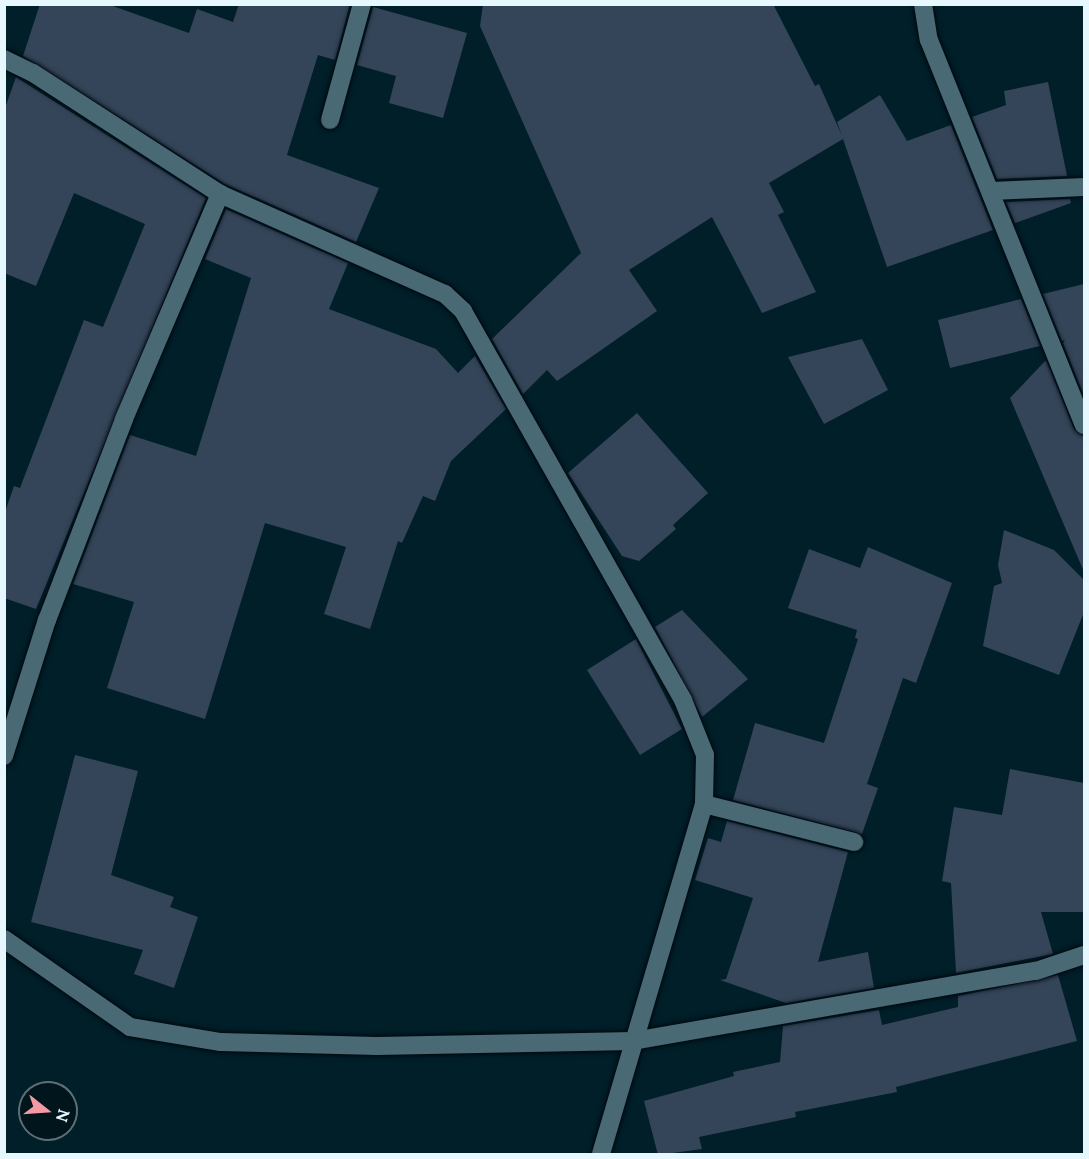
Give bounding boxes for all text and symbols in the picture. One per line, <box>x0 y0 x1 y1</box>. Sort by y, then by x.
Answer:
north arrow <box>18 1081 78 1141</box>
text: N <box>52 1107 75 1125</box>

